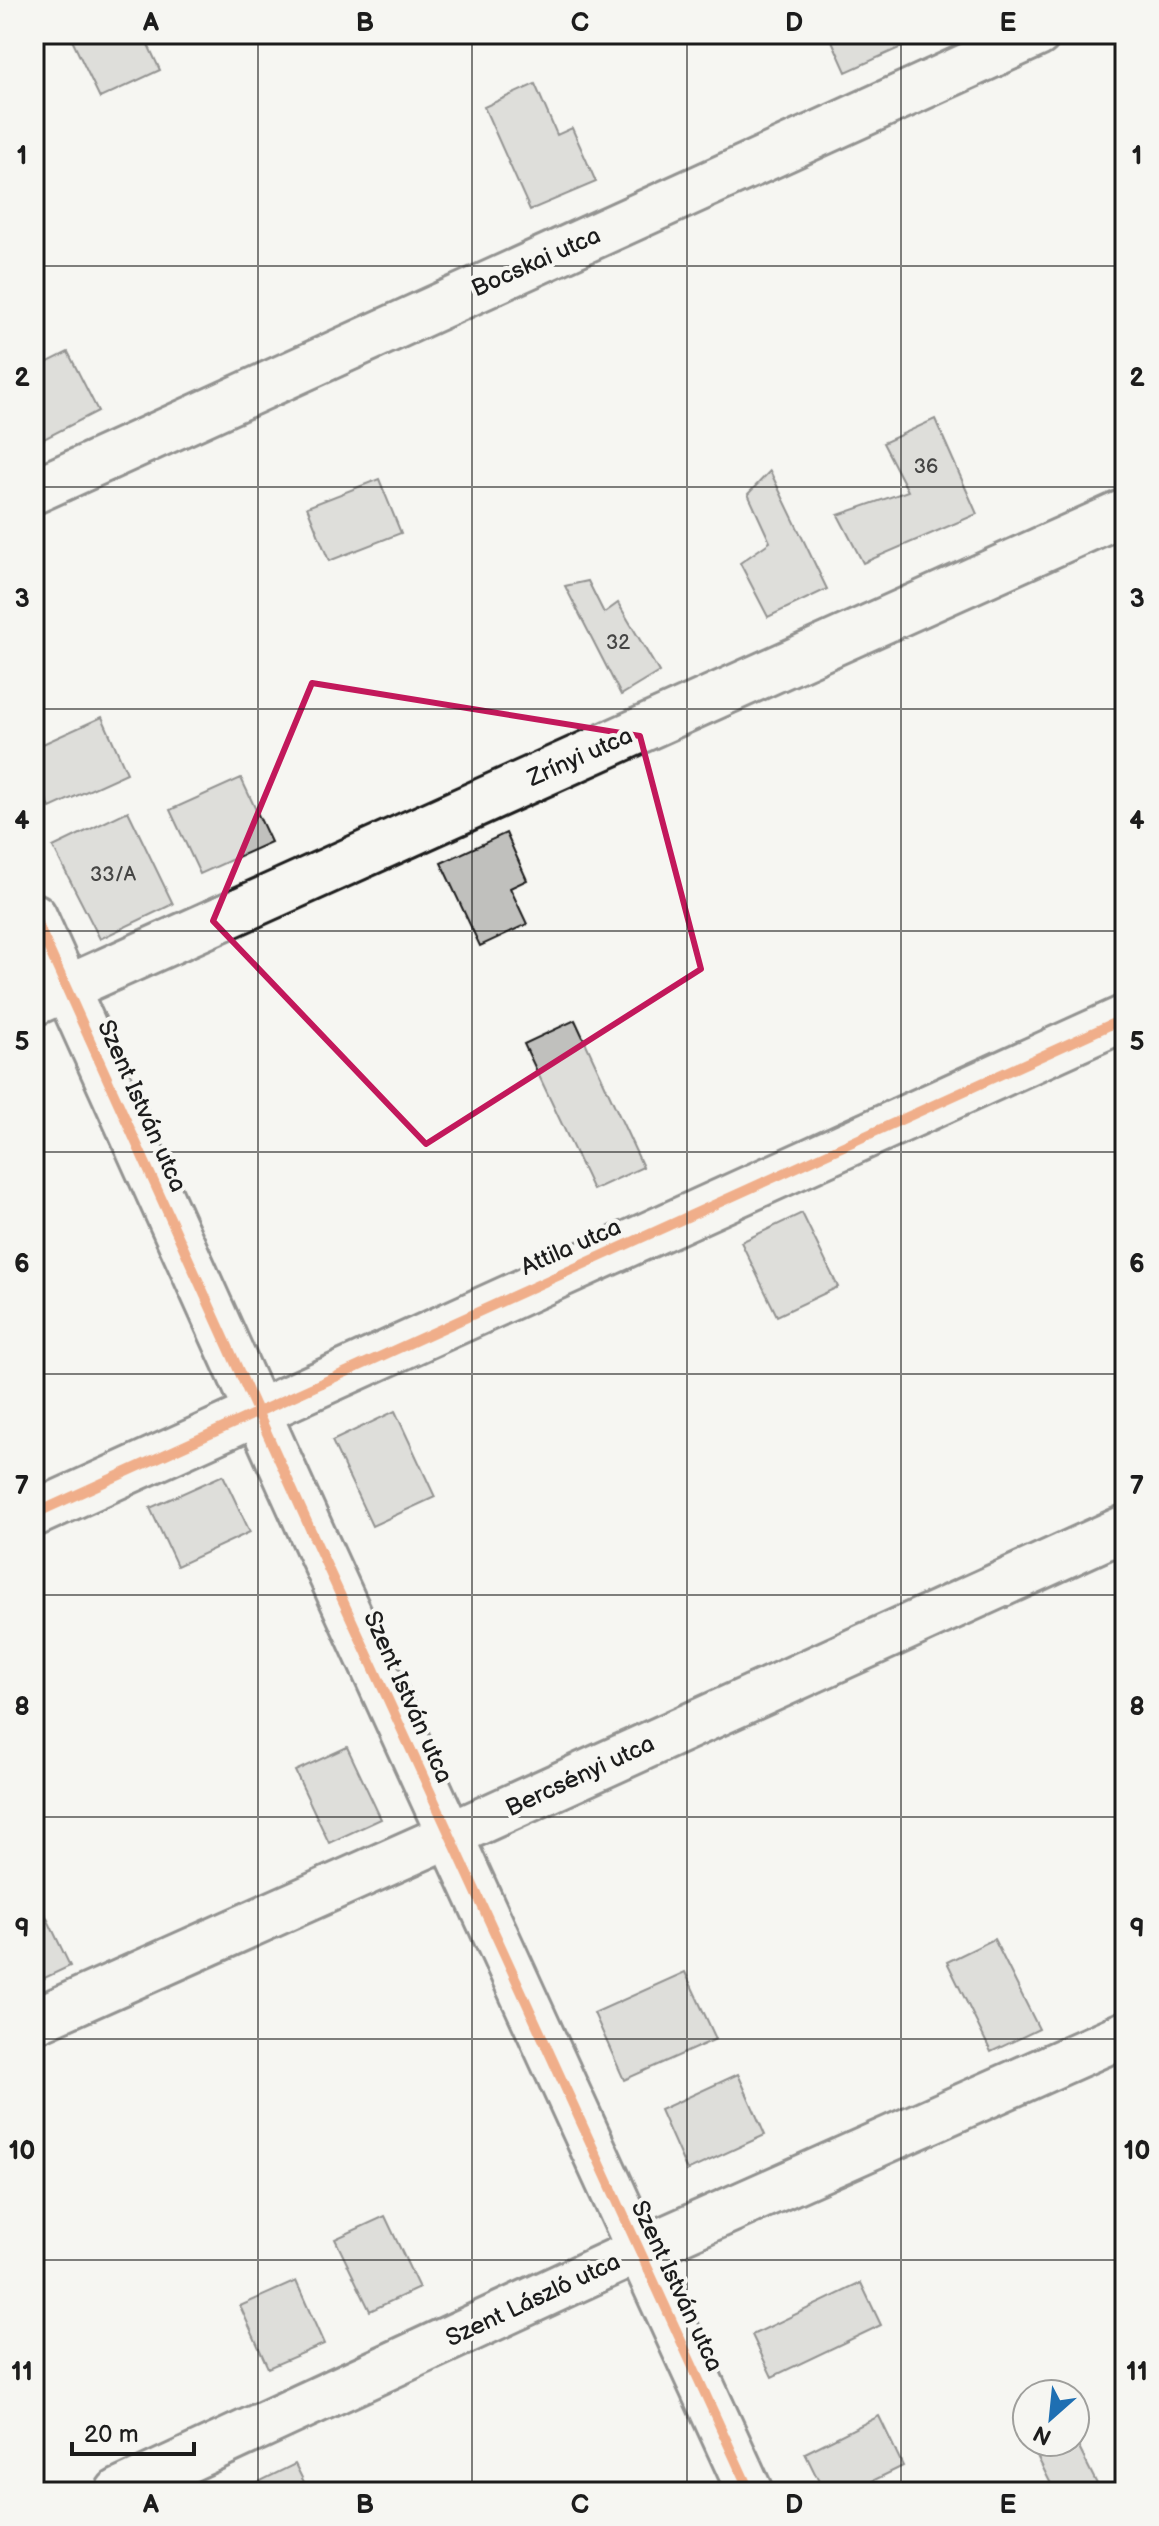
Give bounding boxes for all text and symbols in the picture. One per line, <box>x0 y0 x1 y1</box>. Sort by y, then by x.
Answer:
text: A <box>142 8 159 39</box>
text: B <box>356 8 374 39</box>
text: C <box>571 8 589 39</box>
text: D <box>785 8 803 39</box>
text: E <box>1000 8 1017 39</box>
text: 1 <box>17 141 27 172</box>
text: 1 <box>1132 141 1142 172</box>
street label: Bocskai utca <box>467 221 605 303</box>
text: 2 <box>14 363 30 394</box>
text: 2 <box>1129 363 1145 394</box>
house number: 36 <box>914 455 938 479</box>
text: 3 <box>14 584 30 615</box>
text: 3 <box>1129 584 1145 615</box>
house number: 32 <box>606 631 630 655</box>
street label: Zrínyi utca <box>522 721 637 793</box>
text: 4 <box>14 806 30 837</box>
text: 4 <box>1129 806 1145 837</box>
house number: 33/A <box>90 863 137 887</box>
street label: Szent István utca <box>91 1016 193 1196</box>
text: 5 <box>14 1027 30 1058</box>
text: 5 <box>1129 1027 1145 1058</box>
street label: Attila utca <box>516 1212 626 1282</box>
text: 6 <box>14 1249 30 1280</box>
text: 6 <box>1129 1249 1145 1280</box>
text: 7 <box>15 1471 29 1502</box>
text: 7 <box>1130 1471 1144 1502</box>
street label: Szent István utca <box>357 1607 459 1787</box>
text: 8 <box>14 1692 30 1723</box>
text: 8 <box>1129 1692 1145 1723</box>
street label: Bercsényi utca <box>501 1729 659 1823</box>
text: 9 <box>14 1914 30 1945</box>
text: 9 <box>1129 1914 1145 1945</box>
text: 10 <box>8 2136 36 2167</box>
text: 10 <box>1123 2136 1151 2167</box>
street label: Szent István utca <box>625 2196 729 2376</box>
street label: Szent László utca <box>441 2247 625 2353</box>
text: 11 <box>11 2357 33 2388</box>
text: 11 <box>1126 2357 1148 2388</box>
north arrow <box>1011 2378 1091 2458</box>
scale bar <box>72 2406 194 2456</box>
text: N <box>1029 2419 1056 2450</box>
text: 20 m <box>84 2420 139 2449</box>
text: A <box>142 2490 159 2521</box>
text: B <box>356 2490 374 2521</box>
text: C <box>571 2490 589 2521</box>
text: D <box>785 2490 803 2521</box>
text: E <box>1000 2490 1017 2521</box>

